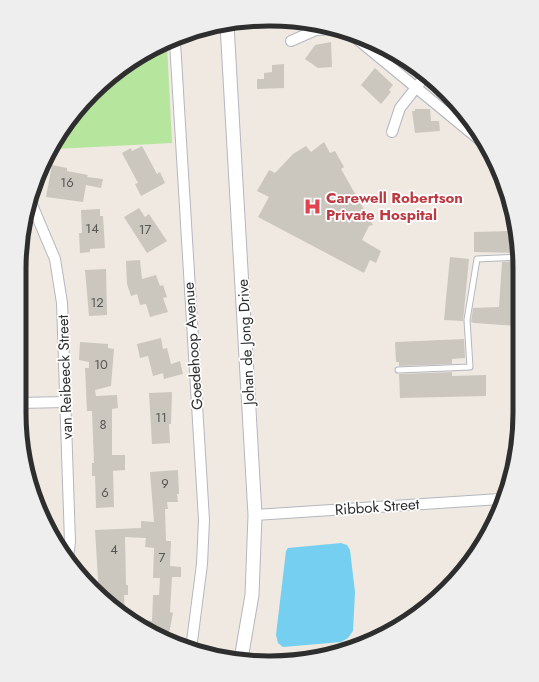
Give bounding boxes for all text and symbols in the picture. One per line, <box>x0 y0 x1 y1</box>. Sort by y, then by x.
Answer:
house number: 16 <box>60 173 74 192</box>
place label: Carewell Robertson Private Hospital <box>326 187 463 226</box>
hospital icon: Carewell Robertson Private Hospital <box>303 197 323 217</box>
house number: 14 <box>85 219 99 238</box>
house number: 17 <box>139 220 152 239</box>
street label: Johan de Jong Drive <box>232 278 260 408</box>
street label: Goedehoop Avenue <box>178 281 208 411</box>
house number: 12 <box>90 293 104 312</box>
street label: van Reibeeck Street <box>52 314 78 439</box>
house number: 10 <box>94 355 108 374</box>
house number: 11 <box>155 408 167 427</box>
house number: 8 <box>99 415 107 434</box>
house number: 9 <box>161 474 169 493</box>
house number: 6 <box>101 483 109 502</box>
street label: Ribbok Street <box>334 493 420 521</box>
house number: 4 <box>110 540 118 559</box>
house number: 7 <box>159 548 166 567</box>

